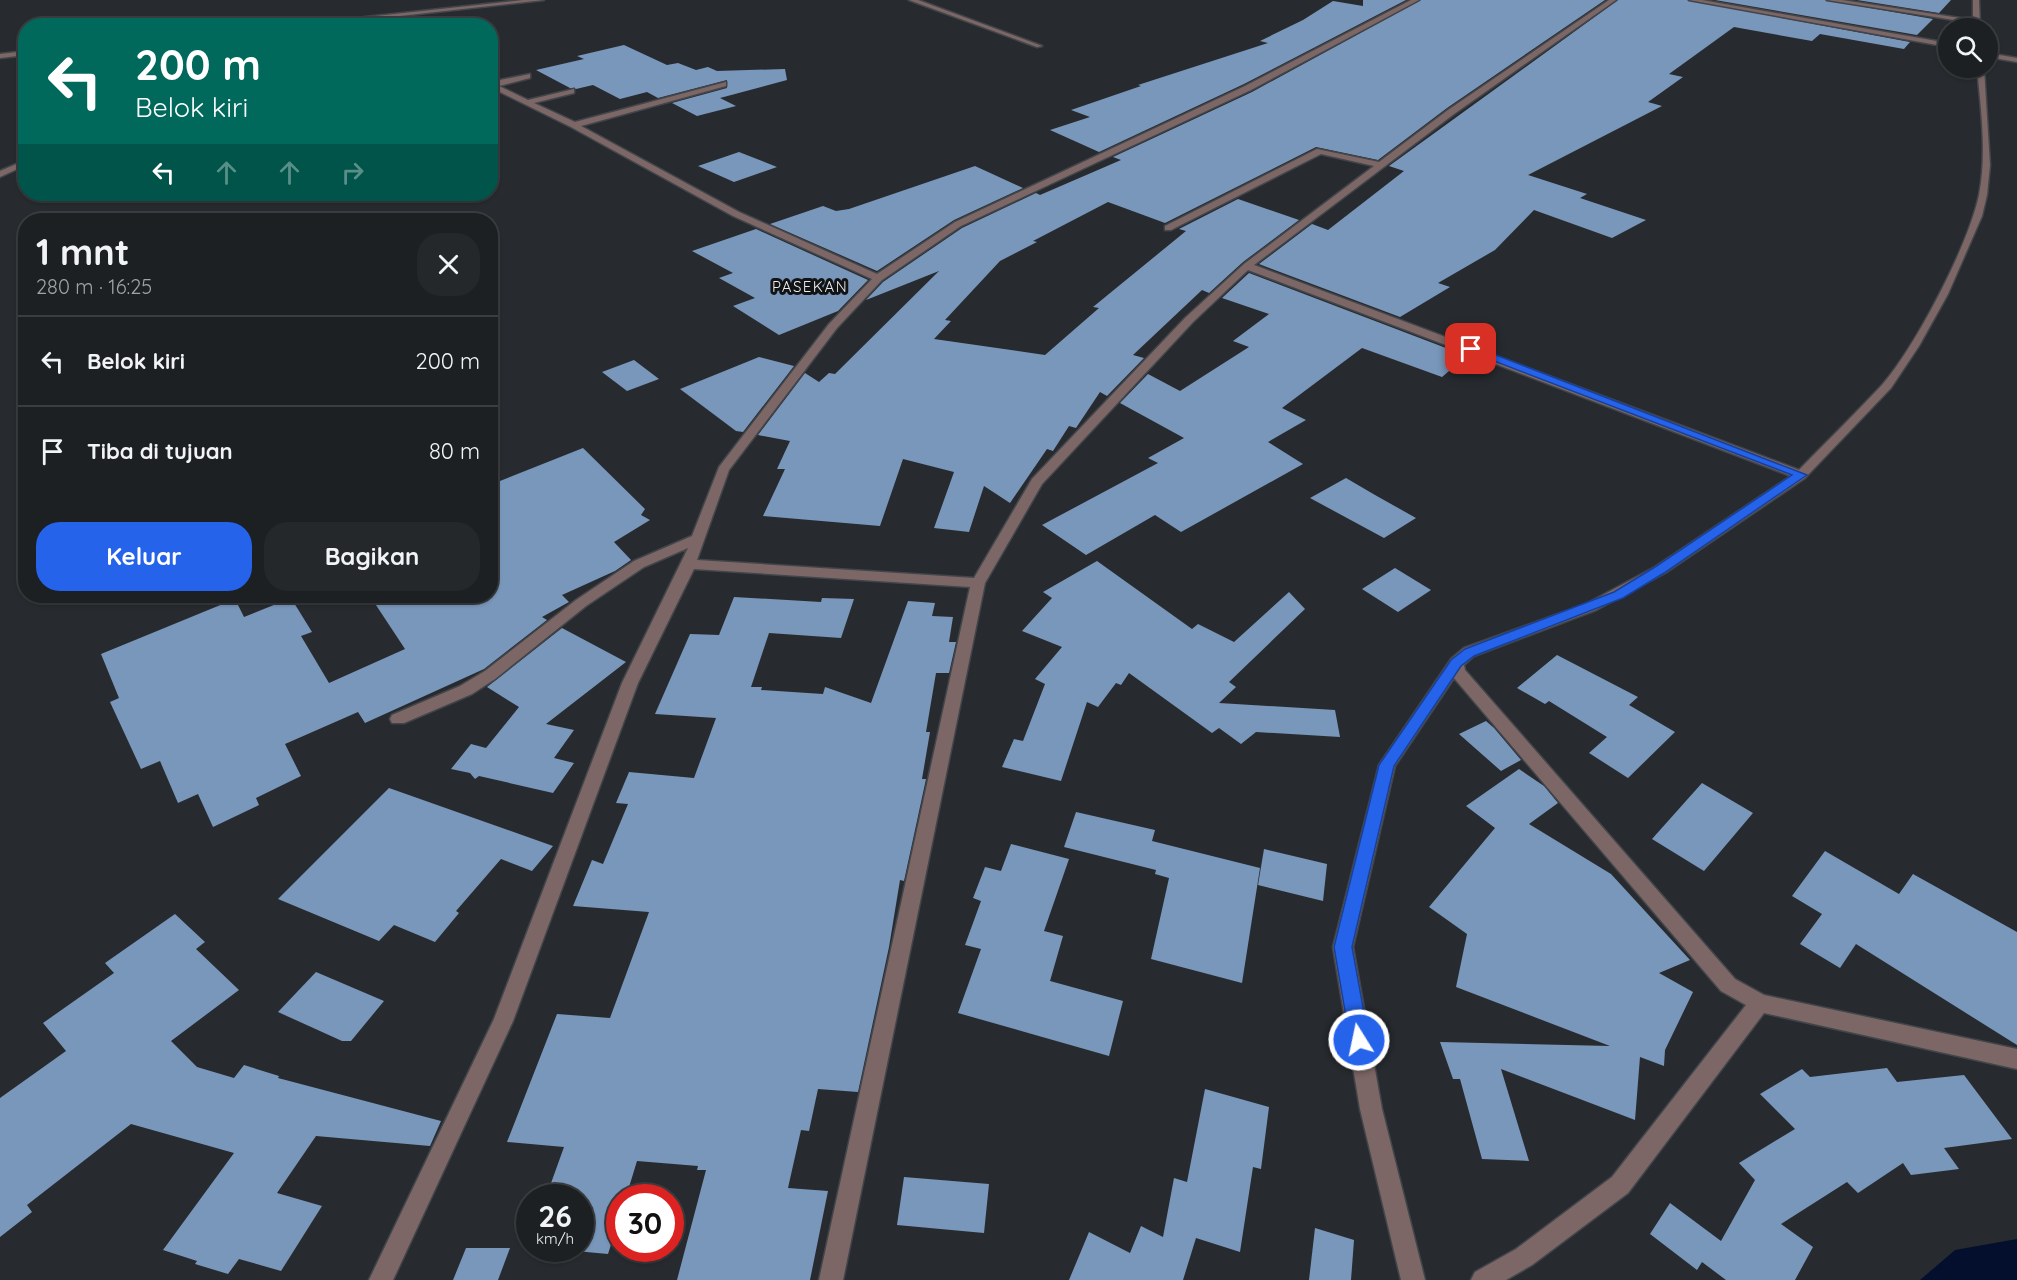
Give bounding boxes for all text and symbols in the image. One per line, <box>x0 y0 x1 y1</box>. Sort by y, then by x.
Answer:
map controls <box>1938 18 1998 78</box>
button: search <box>1938 18 1998 78</box>
text: 200 m <box>135 38 261 91</box>
icon: left <box>36 42 114 120</box>
text: Belok kiri <box>135 90 248 124</box>
icon: left <box>147 156 180 189</box>
icon: ahead <box>210 156 243 189</box>
icon: ahead <box>273 156 306 189</box>
icon: right <box>336 156 369 189</box>
text: 1 mnt <box>36 229 129 274</box>
button: close <box>417 233 480 296</box>
text: 280 m · 16:25 <box>36 274 152 299</box>
district label: PASEKAN <box>772 277 848 296</box>
pin <box>1445 323 1496 374</box>
icon: arrive <box>1454 332 1487 365</box>
icon: left <box>36 345 69 378</box>
text: Belok kiri <box>87 347 185 375</box>
text: 200 m <box>416 347 480 375</box>
icon: arrive <box>36 435 69 468</box>
text: Tiba di tujuan <box>87 437 233 465</box>
text: 80 m <box>429 437 480 465</box>
button: Keluar <box>36 522 252 591</box>
button: Bagikan <box>264 522 480 591</box>
position arrow <box>1327 1008 1391 1072</box>
speed limit sign: 30 <box>606 1184 684 1262</box>
text: 26 <box>538 1197 572 1235</box>
text: km/h <box>536 1229 574 1248</box>

